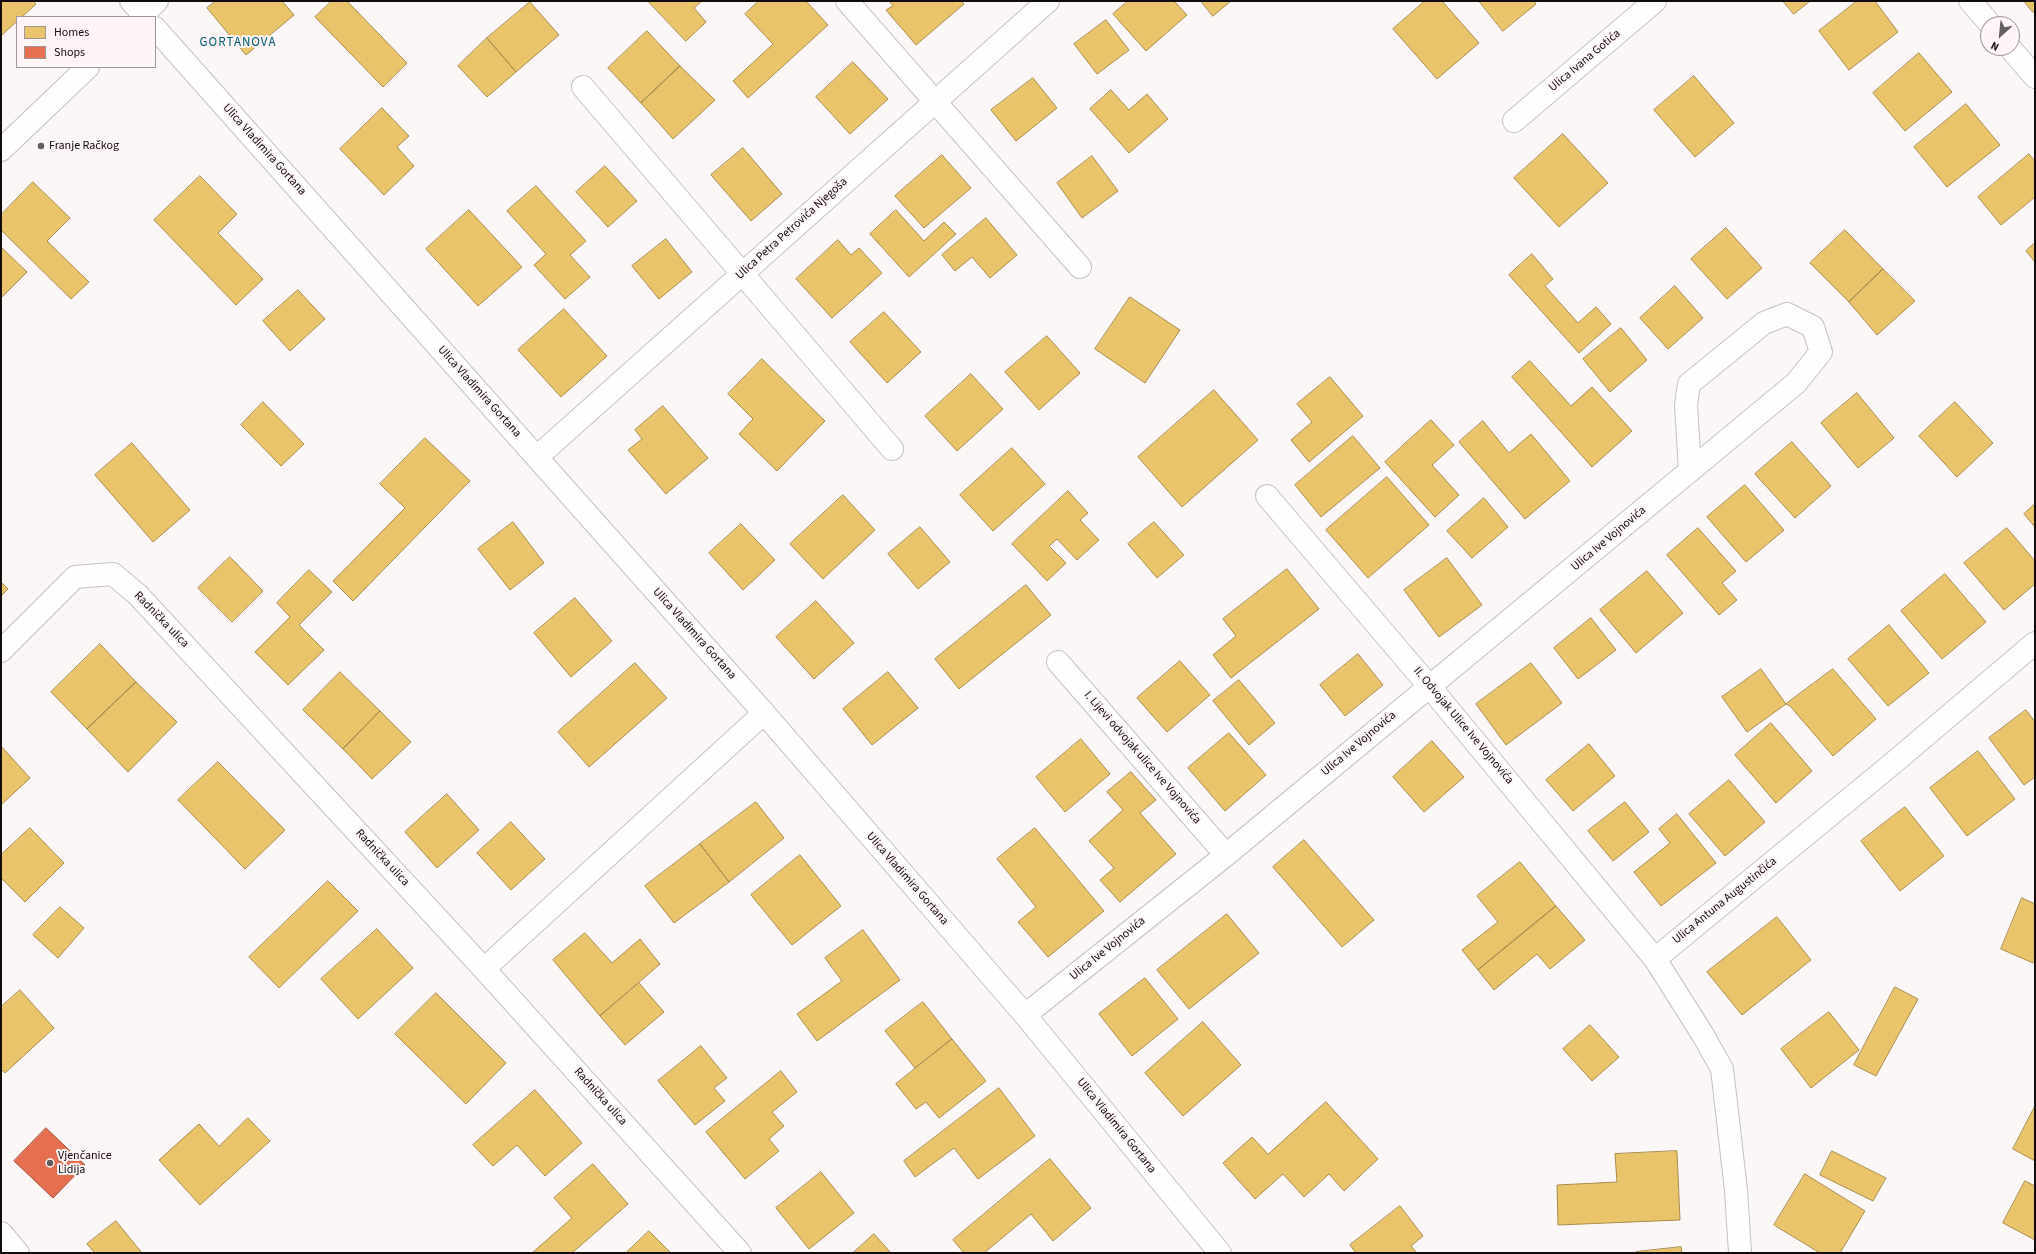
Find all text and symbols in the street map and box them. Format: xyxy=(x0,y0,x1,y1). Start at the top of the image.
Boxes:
legend xyxy=(16,16,156,68)
north arrow xyxy=(1980,16,2020,56)
text: Homes xyxy=(54,24,89,41)
street label: Ulica Ivana Gotića xyxy=(1546,27,1624,95)
district label: GORTANOVA xyxy=(200,35,276,51)
text: N xyxy=(1988,38,2001,55)
text: Shops xyxy=(54,44,85,61)
street label: Ulica Vladimira Gortana xyxy=(219,101,309,199)
place label: Franje Račkog xyxy=(49,139,119,153)
marker: Franje Račkog xyxy=(36,141,46,151)
street label: Ulica Petra Petrovića Njegoša xyxy=(733,175,851,283)
street label: Ulica Vladimira Gortana xyxy=(434,343,524,441)
street label: Ulica Ive Vojnovića xyxy=(1569,504,1649,574)
street label: Ulica Vladimira Gortana xyxy=(649,585,739,683)
street label: Radnička ulica xyxy=(131,589,191,651)
street label: II. Odvojak Ulice Ive Vojnovića xyxy=(1410,664,1516,788)
street label: I. Lijevi odvojak ulice Ive Vojnovića xyxy=(1080,689,1204,827)
street label: Ulica Ive Vojnovića xyxy=(1319,709,1399,779)
street label: Radnička ulica xyxy=(352,827,412,889)
street label: Ulica Vladimira Gortana xyxy=(863,830,951,928)
street label: Ulica Antuna Augustinčića xyxy=(1670,855,1780,947)
street label: Ulica Ive Vojnovića xyxy=(1067,914,1149,984)
street label: Radnička ulica xyxy=(570,1065,630,1129)
street label: Ulica Vladimira Gortana xyxy=(1073,1076,1159,1176)
place label: Vjenčanice Lidija xyxy=(58,1149,112,1177)
marker: Vjenčanice Lidija xyxy=(45,1158,55,1168)

